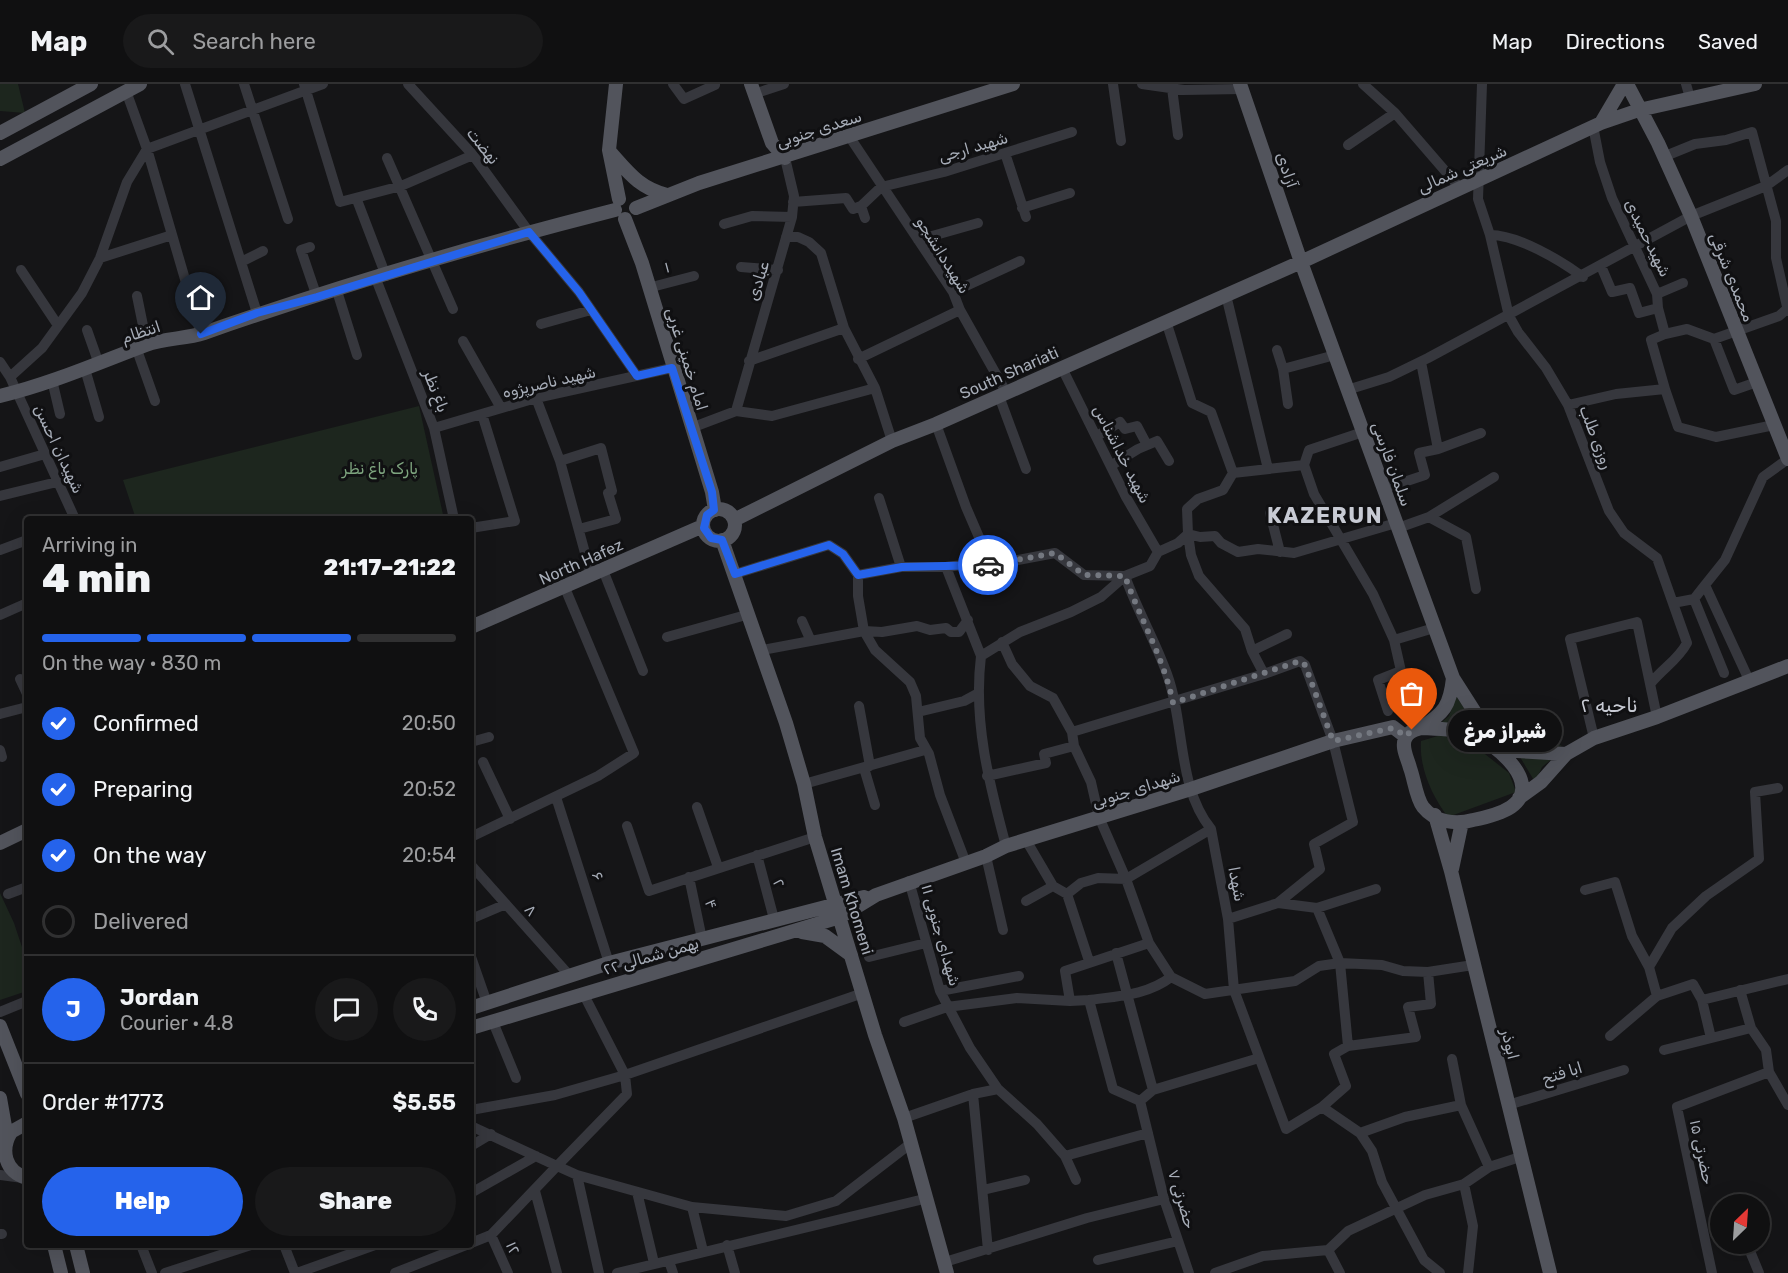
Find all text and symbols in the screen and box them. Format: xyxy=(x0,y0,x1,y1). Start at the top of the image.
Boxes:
search box xyxy=(123,14,543,68)
text: Map xyxy=(30,25,87,58)
icon: search xyxy=(144,25,177,58)
text: Search here xyxy=(192,28,316,55)
text: Map xyxy=(1492,29,1533,54)
text: Directions xyxy=(1566,29,1665,54)
text: Saved xyxy=(1698,29,1758,54)
street label: سعدی جنوبی xyxy=(774,106,864,153)
street label: نهضت xyxy=(462,124,503,169)
street label: شهید ارجی xyxy=(936,128,1010,167)
street label: شریعتی شمالی xyxy=(1414,141,1510,198)
street label: آزادی xyxy=(1271,150,1302,191)
street label: شهیدحمیدی xyxy=(1620,196,1675,280)
street label: شهیددانشجو xyxy=(911,213,974,298)
street label: محمدی شرقی xyxy=(1705,230,1759,325)
street label: ۱ xyxy=(662,257,672,277)
street label: عبادی xyxy=(743,259,773,303)
pin xyxy=(175,272,226,334)
icon: home xyxy=(184,281,217,314)
street label: امام خمینی غربی xyxy=(661,305,712,413)
street label: انتظام xyxy=(119,317,163,348)
street label: South Shariati xyxy=(957,343,1061,403)
street label: شهید ناصرپژوه xyxy=(500,362,598,403)
street label: باغ نظر xyxy=(417,366,453,416)
street label: شهیدان احسن xyxy=(29,401,88,497)
street label: شهید خداشناس xyxy=(1088,402,1155,507)
street label: روزی طلب xyxy=(1574,403,1617,472)
street label: سلمان فارسی xyxy=(1367,419,1416,509)
park label: پارک باغ نظر xyxy=(341,459,418,480)
district label: KAZERUN xyxy=(1267,502,1383,529)
text: Arriving in xyxy=(42,533,137,557)
street label: North Hafez xyxy=(536,535,626,589)
courier xyxy=(958,535,1018,595)
icon: car xyxy=(972,549,1005,582)
text: 21:17–21:22 xyxy=(324,554,456,581)
text: 4 min xyxy=(42,556,151,602)
text: On the way · 830 m xyxy=(42,651,221,675)
pin xyxy=(1386,668,1437,730)
icon: bag xyxy=(1395,677,1428,710)
district label: ناحیه ۲ xyxy=(1580,693,1638,717)
icon: check xyxy=(42,707,75,740)
callout: شیراز مرغ xyxy=(1448,709,1562,751)
text: Confirmed xyxy=(93,710,199,737)
text: 20:50 xyxy=(402,711,456,735)
text: شیراز مرغ xyxy=(1464,719,1546,743)
street label: شهدای جنوبی xyxy=(1089,767,1183,812)
icon: check xyxy=(42,773,75,806)
text: Preparing xyxy=(93,776,193,803)
text: 20:52 xyxy=(403,777,456,801)
icon: check xyxy=(42,839,75,872)
text: On the way xyxy=(93,842,207,869)
text: 20:54 xyxy=(402,843,456,867)
street label: Imam Khomeni xyxy=(827,845,877,957)
street label: شهدا xyxy=(1223,865,1250,903)
street label: ۶ xyxy=(588,869,608,883)
street label: ۲ xyxy=(769,877,789,889)
street label: ۱۱ شهدای جنوبی xyxy=(916,882,965,988)
street label: ۴ xyxy=(701,897,721,911)
street label: ۸ xyxy=(520,900,542,920)
text: Delivered xyxy=(93,908,189,935)
street label: ۲۲ بهمن شمالی xyxy=(601,933,701,980)
button: chat xyxy=(315,978,378,1041)
button: phone xyxy=(393,978,456,1041)
text: Jordan xyxy=(120,984,199,1011)
text: J xyxy=(66,996,81,1023)
text: Courier · 4.8 xyxy=(120,1011,234,1035)
street label: ابوذر xyxy=(1496,1026,1523,1062)
street label: ابا فتح xyxy=(1539,1058,1585,1090)
text: Order #1773 xyxy=(42,1089,164,1116)
text: $5.55 xyxy=(393,1089,456,1116)
street label: حضرتی ۱۵ xyxy=(1685,1118,1718,1186)
button: Help xyxy=(42,1167,243,1236)
button: Share xyxy=(255,1167,456,1236)
street label: حضرتی ۷ xyxy=(1163,1167,1200,1231)
north arrow xyxy=(1710,1194,1770,1254)
map controls xyxy=(1710,1194,1770,1254)
street label: ۱۲ xyxy=(502,1238,524,1258)

